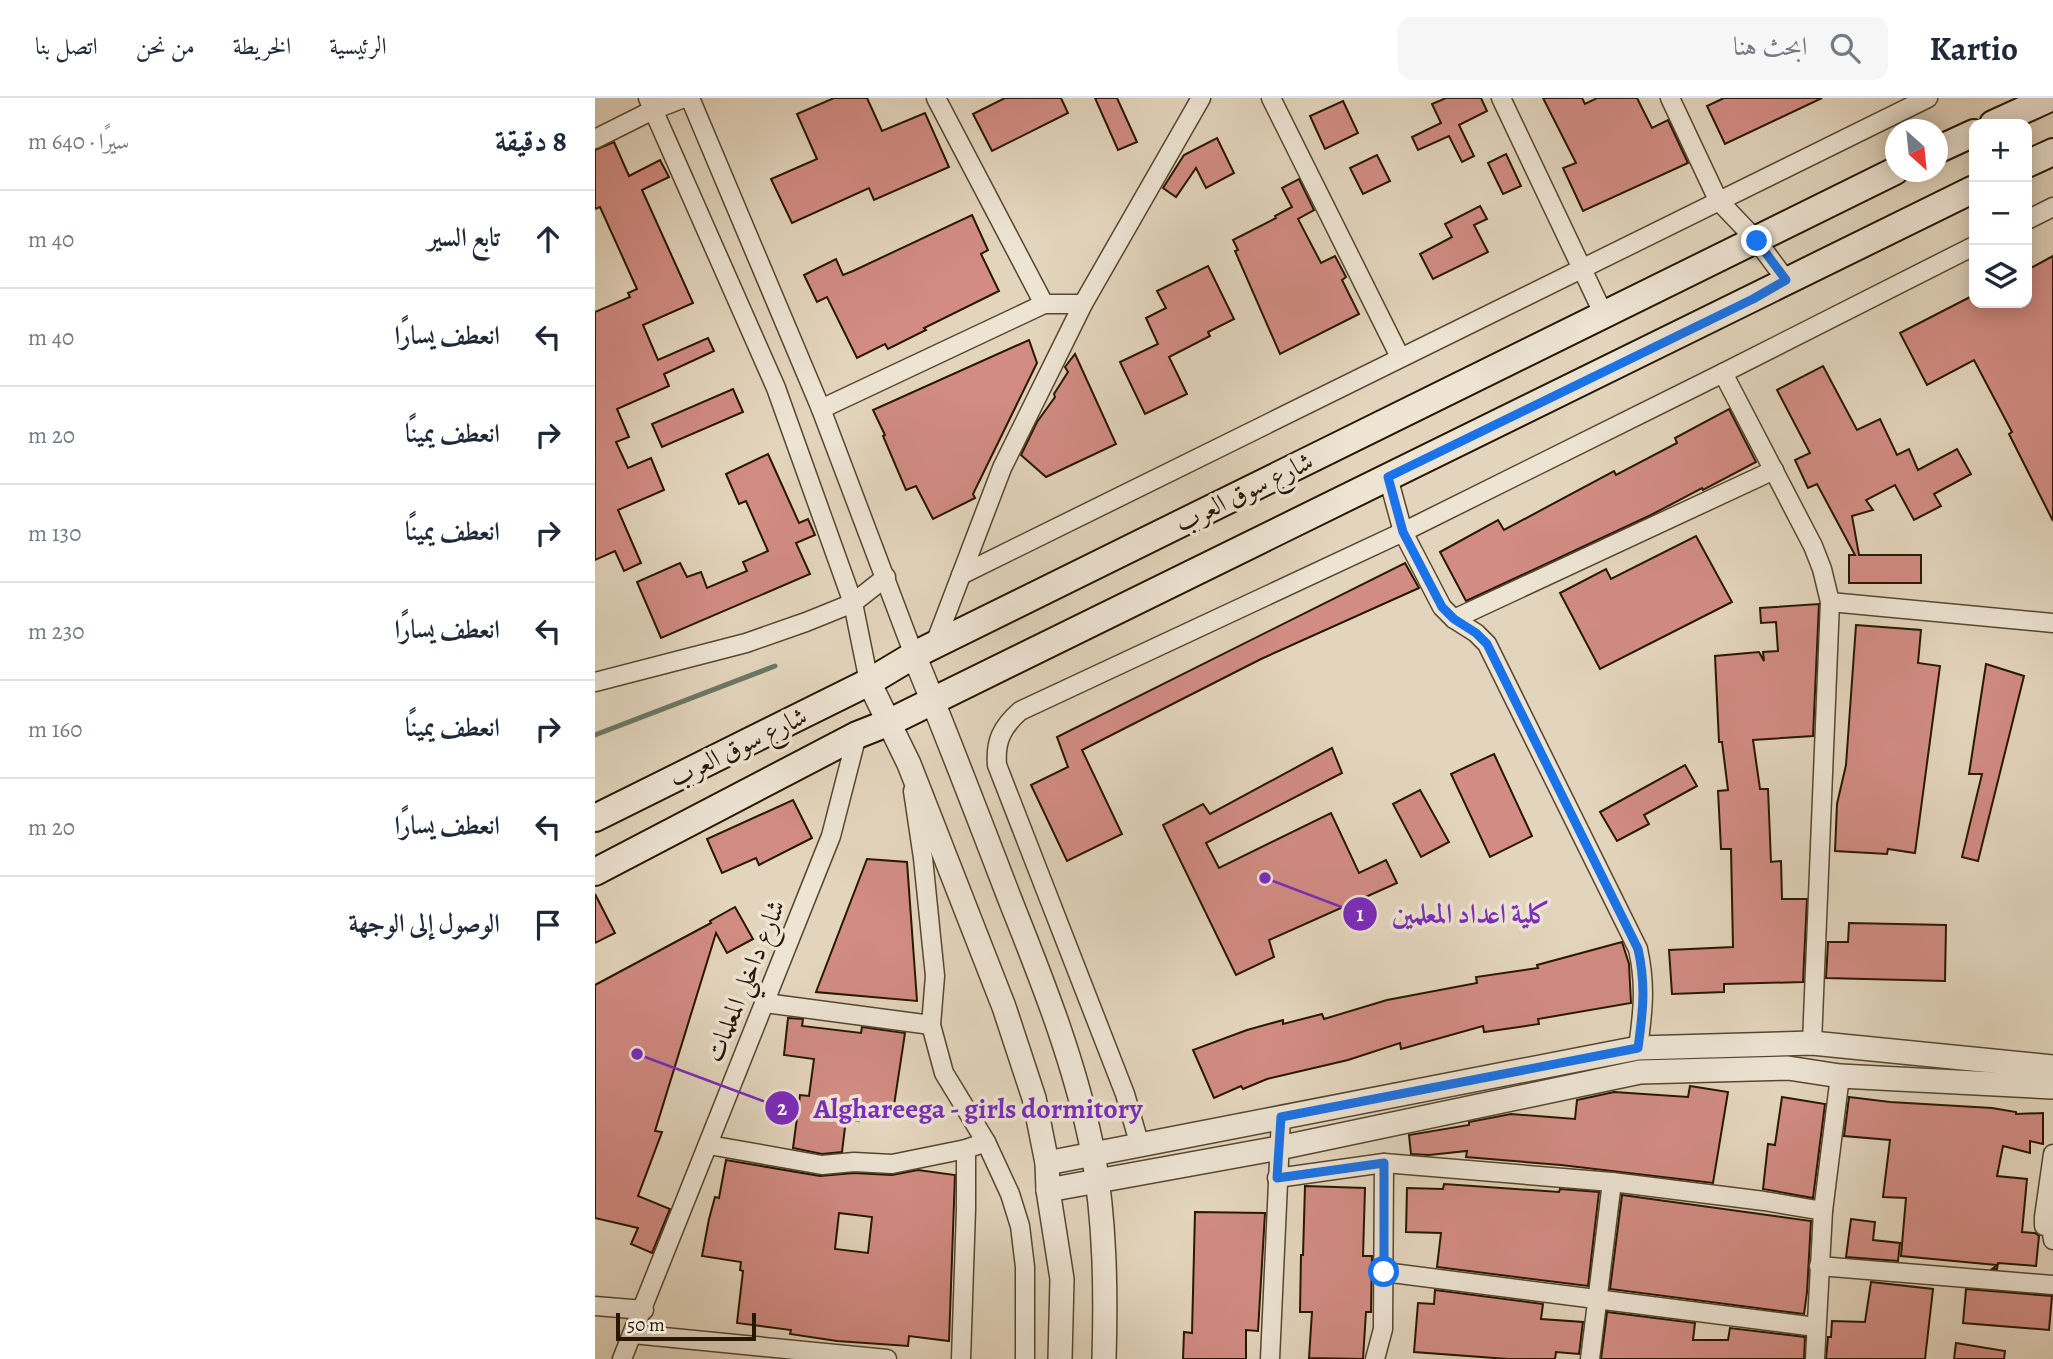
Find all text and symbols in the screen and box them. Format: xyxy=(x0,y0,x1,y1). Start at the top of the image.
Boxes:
search box xyxy=(1398,17,1888,80)
text: Kartio xyxy=(1930,26,2018,71)
text: ابحث هنا xyxy=(1733,29,1808,64)
icon: search xyxy=(1826,29,1864,67)
text: اتصل بنا xyxy=(35,30,98,62)
text: من نحن xyxy=(136,30,195,62)
text: الخريطة xyxy=(233,30,291,62)
text: الرئيسية xyxy=(329,30,387,62)
north arrow xyxy=(1885,119,1948,182)
map controls xyxy=(1969,119,2032,308)
button: + xyxy=(1969,119,2032,182)
text: 8 دقيقة xyxy=(495,121,567,161)
text: سيرًا · 640 m xyxy=(28,126,129,157)
button: − xyxy=(1969,182,2032,245)
text: تابع السير xyxy=(428,220,500,255)
icon: ahead xyxy=(529,220,567,258)
text: 40 m xyxy=(28,224,74,255)
route end xyxy=(1741,225,1772,256)
button: layers xyxy=(1969,245,2032,308)
text: انعطف يسارًا xyxy=(394,318,500,353)
icon: left xyxy=(529,318,567,356)
text: 40 m xyxy=(28,322,74,353)
text: انعطف يمينًا xyxy=(405,416,500,451)
icon: right xyxy=(529,416,567,454)
text: 20 m xyxy=(28,420,75,451)
street label: شارع سوق العرب xyxy=(1169,443,1321,544)
text: انعطف يمينًا xyxy=(405,514,500,549)
icon: right xyxy=(529,514,567,552)
text: 130 m xyxy=(28,518,81,549)
text: انعطف يسارًا xyxy=(394,612,500,647)
icon: left xyxy=(529,612,567,650)
text: 230 m xyxy=(28,616,84,647)
street label: شارع سوق العرب xyxy=(663,698,815,799)
text: انعطف يمينًا xyxy=(405,710,500,745)
icon: right xyxy=(529,710,567,748)
text: 160 m xyxy=(28,714,82,745)
text: انعطف يسارًا xyxy=(394,808,500,843)
icon: left xyxy=(529,808,567,846)
text: 20 m xyxy=(28,812,75,843)
callout: كلية اعداد المعلمين xyxy=(1343,889,1564,938)
street label: شارع داخلي المعلمات xyxy=(696,895,800,1070)
text: كلية اعداد المعلمين xyxy=(1392,895,1550,933)
text: 1 xyxy=(1356,900,1364,928)
text: الوصول إلى الوجهة xyxy=(348,906,500,941)
icon: arrive xyxy=(529,906,567,944)
callout: Alghareega - girls dormitory xyxy=(764,1083,1157,1132)
text: Alghareega - girls dormitory xyxy=(812,1090,1144,1128)
text: 2 xyxy=(777,1094,787,1122)
route start xyxy=(1368,1256,1399,1287)
scale bar xyxy=(616,1310,756,1342)
text: 50 m xyxy=(627,1312,665,1338)

